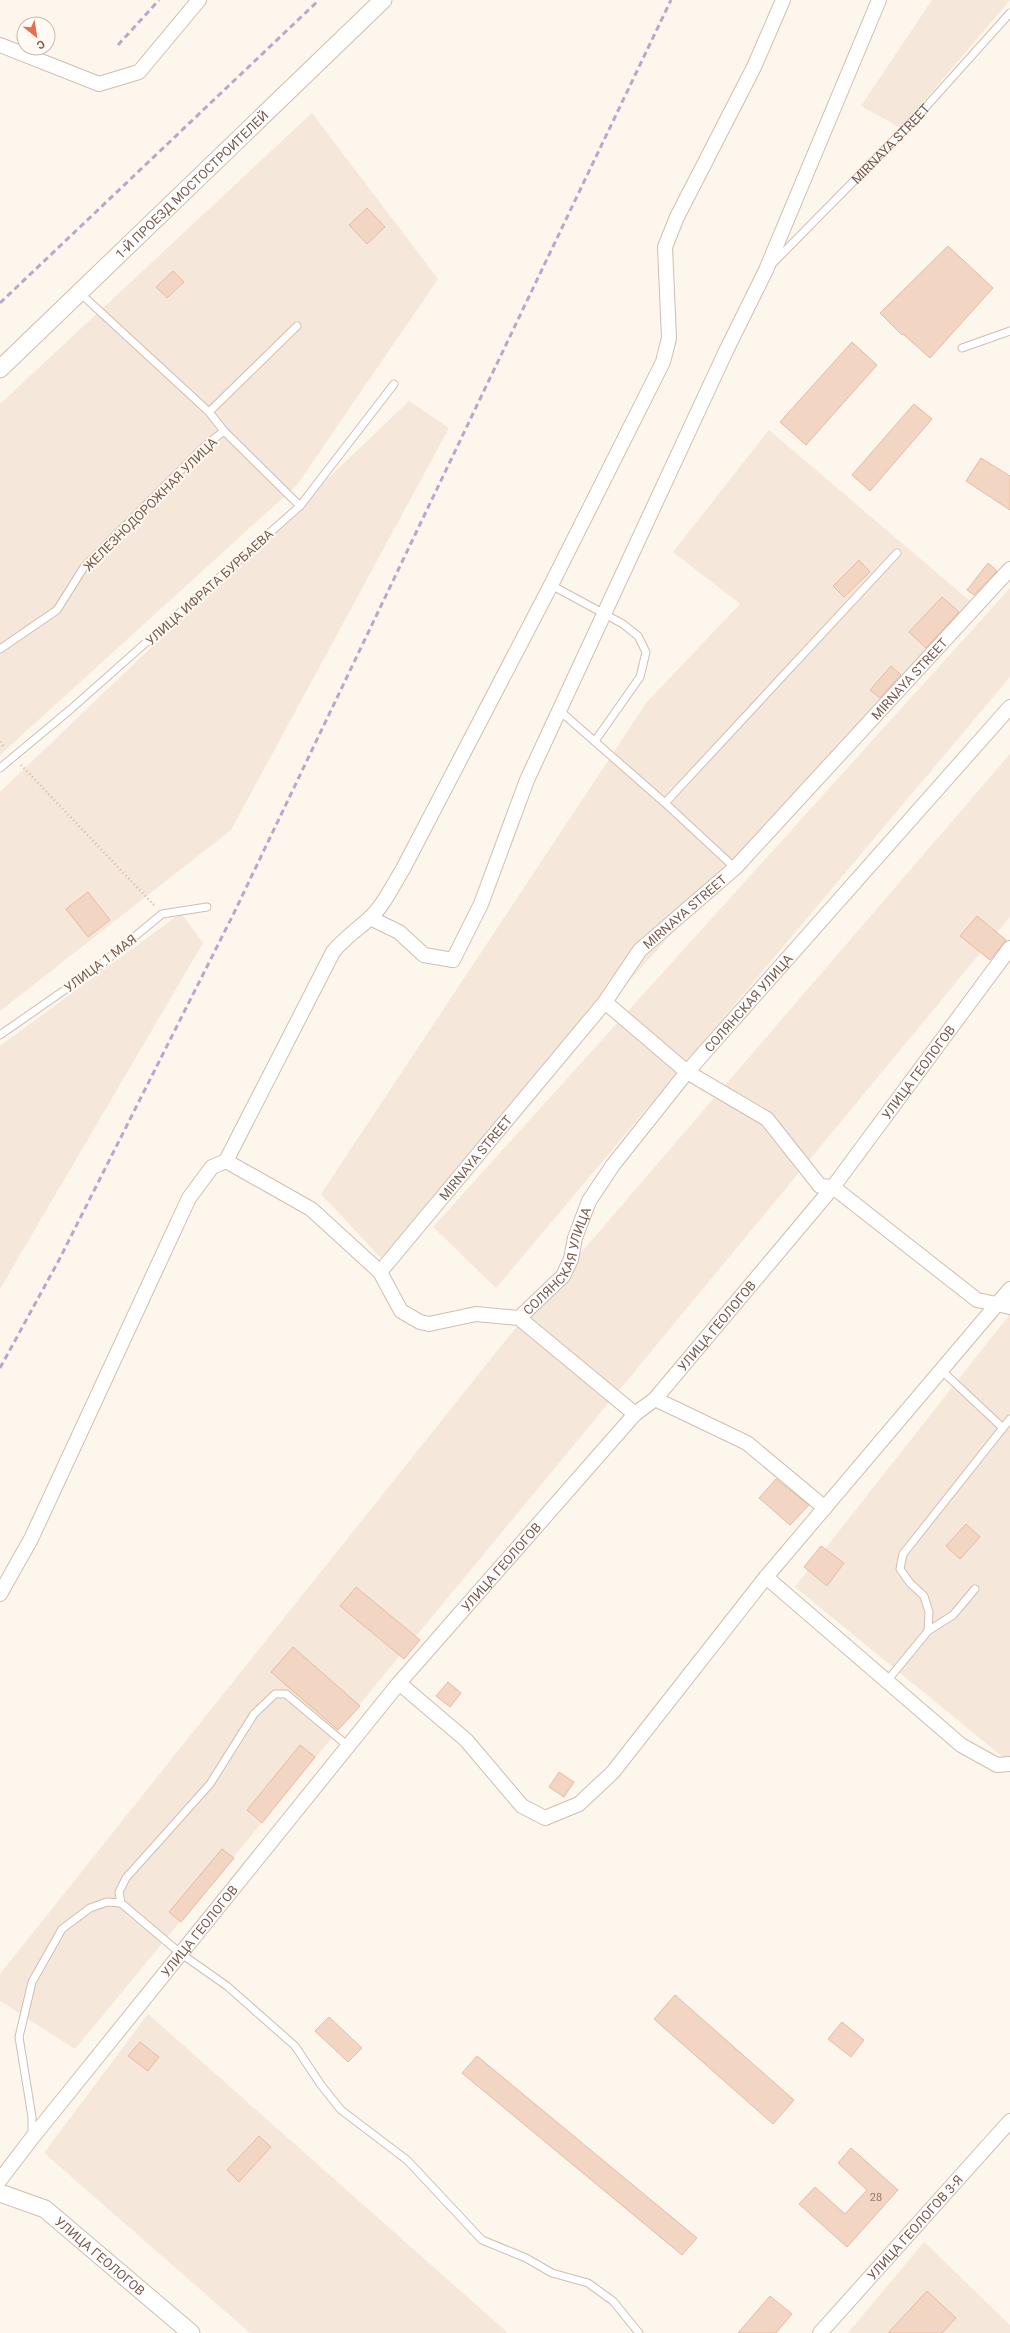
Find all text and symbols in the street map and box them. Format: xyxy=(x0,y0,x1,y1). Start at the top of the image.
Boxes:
north arrow xyxy=(16,16,56,56)
text: С xyxy=(34,37,47,52)
street label: MIRNAYA STREET xyxy=(849,101,933,187)
street label: 1-Й ПРОЕЗД МОСТОСТРОИТЕЛЕЙ xyxy=(112,108,271,262)
street label: ЖЕЛЕЗНОДОРОЖНАЯ УЛИЦА xyxy=(80,434,221,574)
street label: УЛИЦА ИФРАТА БУРБАЕВА xyxy=(143,526,276,648)
street label: MIRNAYA STREET xyxy=(868,635,951,723)
street label: MIRNAYA STREET xyxy=(640,872,730,952)
street label: УЛИЦА 1 МАЯ xyxy=(61,931,139,995)
street label: СОЛЯНСКАЯ УЛИЦА xyxy=(701,951,796,1055)
street label: УЛИЦА ГЕОЛОГОВ xyxy=(879,1022,958,1122)
street label: MIRNAYA STREET xyxy=(436,1112,515,1203)
street label: СОЛЯНСКАЯ УЛИЦА xyxy=(520,1205,594,1318)
street label: УЛИЦА ГЕОЛОГОВ xyxy=(675,1278,759,1374)
street label: УЛИЦА ГЕОЛОГОВ xyxy=(458,1520,544,1615)
street label: УЛИЦА ГЕОЛОГОВ xyxy=(158,1882,241,1980)
street label: УЛИЦА ГЕОЛОГОВ 3-Я xyxy=(864,2172,966,2283)
house number: 28 xyxy=(870,2191,882,2204)
street label: УЛИЦА ГЕОЛОГОВ xyxy=(52,2214,148,2298)

